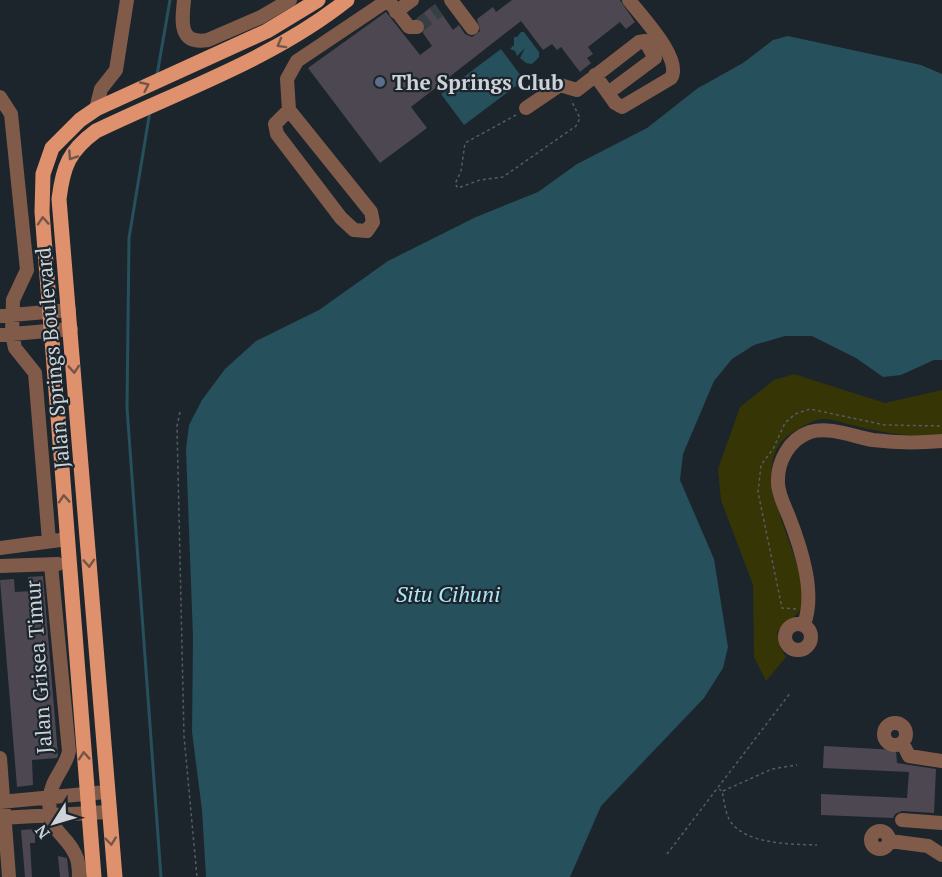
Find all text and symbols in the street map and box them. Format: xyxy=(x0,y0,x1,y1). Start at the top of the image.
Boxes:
one-way arrow xyxy=(277,37,287,48)
place label: The Springs Club xyxy=(392,68,564,96)
marker: The Springs Club xyxy=(373,75,387,89)
one-way arrow xyxy=(138,81,149,93)
one-way arrow xyxy=(68,149,79,160)
one-way arrow xyxy=(37,216,50,225)
street label: Jalan Springs Boulevard xyxy=(28,246,76,470)
one-way arrow xyxy=(68,364,81,373)
one-way arrow xyxy=(58,494,71,503)
one-way arrow xyxy=(82,558,95,568)
street label: Jalan Grisea Timur xyxy=(18,579,58,755)
water label: Situ Cihuni xyxy=(396,579,500,608)
one-way arrow xyxy=(78,751,91,760)
north arrow xyxy=(24,793,84,853)
text: N xyxy=(30,821,54,843)
one-way arrow xyxy=(104,837,117,846)

